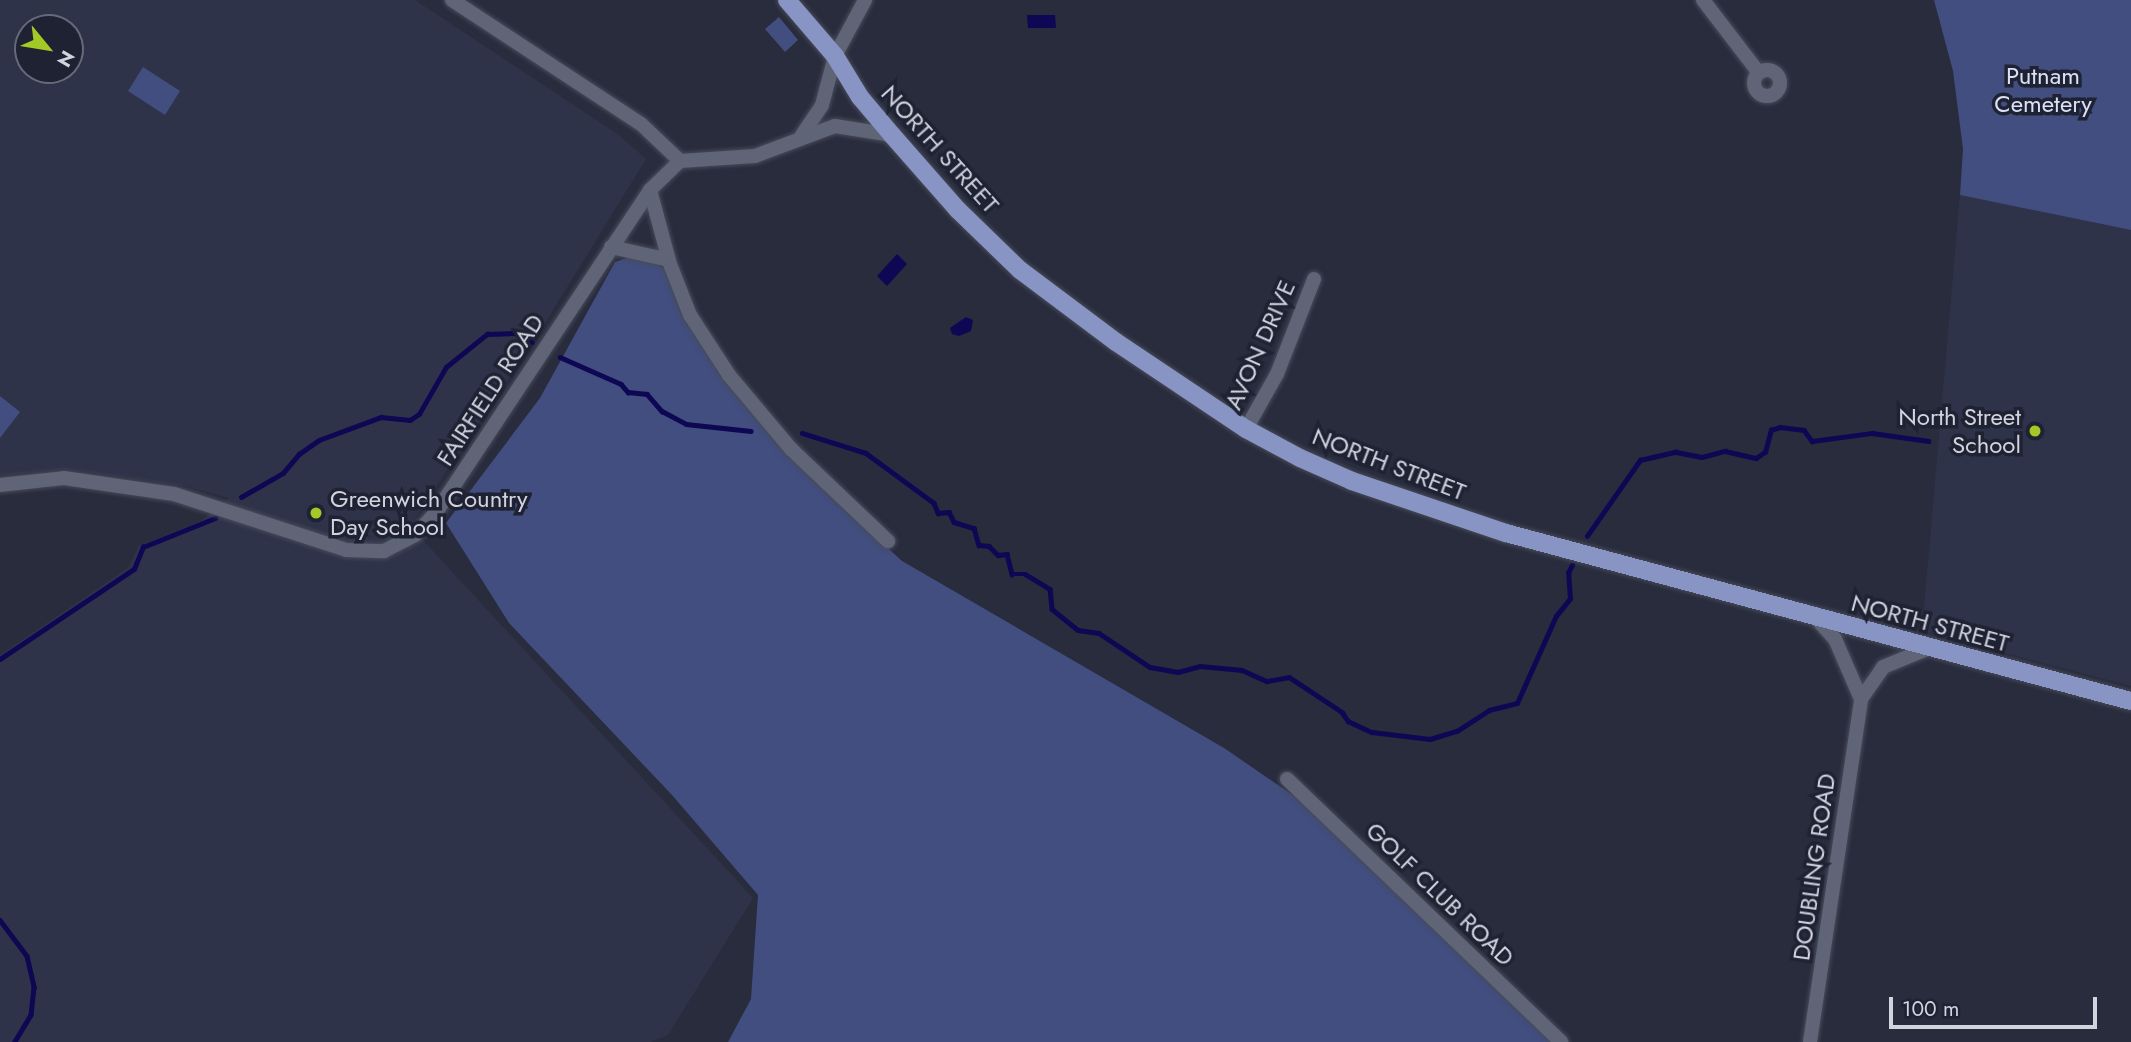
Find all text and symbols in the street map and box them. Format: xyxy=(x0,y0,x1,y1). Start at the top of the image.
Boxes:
north arrow xyxy=(14,14,84,84)
text: N xyxy=(50,45,81,72)
park label: Putnam Cemetery xyxy=(1994,62,2092,118)
street label: NORTH STREET xyxy=(875,79,1005,219)
street label: AVON DRIVE xyxy=(1219,276,1301,414)
street label: FAIRFIELD ROAD xyxy=(430,309,550,471)
place label: North Street School xyxy=(1898,403,2021,459)
street label: NORTH STREET xyxy=(1308,422,1470,506)
marker: North Street School xyxy=(2027,423,2043,439)
place label: Greenwich Country Day School xyxy=(330,485,528,541)
marker: Greenwich Country Day School xyxy=(308,505,324,521)
street label: NORTH STREET xyxy=(1848,588,2012,658)
street label: DOUBLING ROAD xyxy=(1787,772,1841,962)
street label: GOLF CLUB ROAD xyxy=(1360,816,1520,972)
scale bar xyxy=(1893,982,2101,1026)
text: 100 m xyxy=(1902,994,1959,1024)

